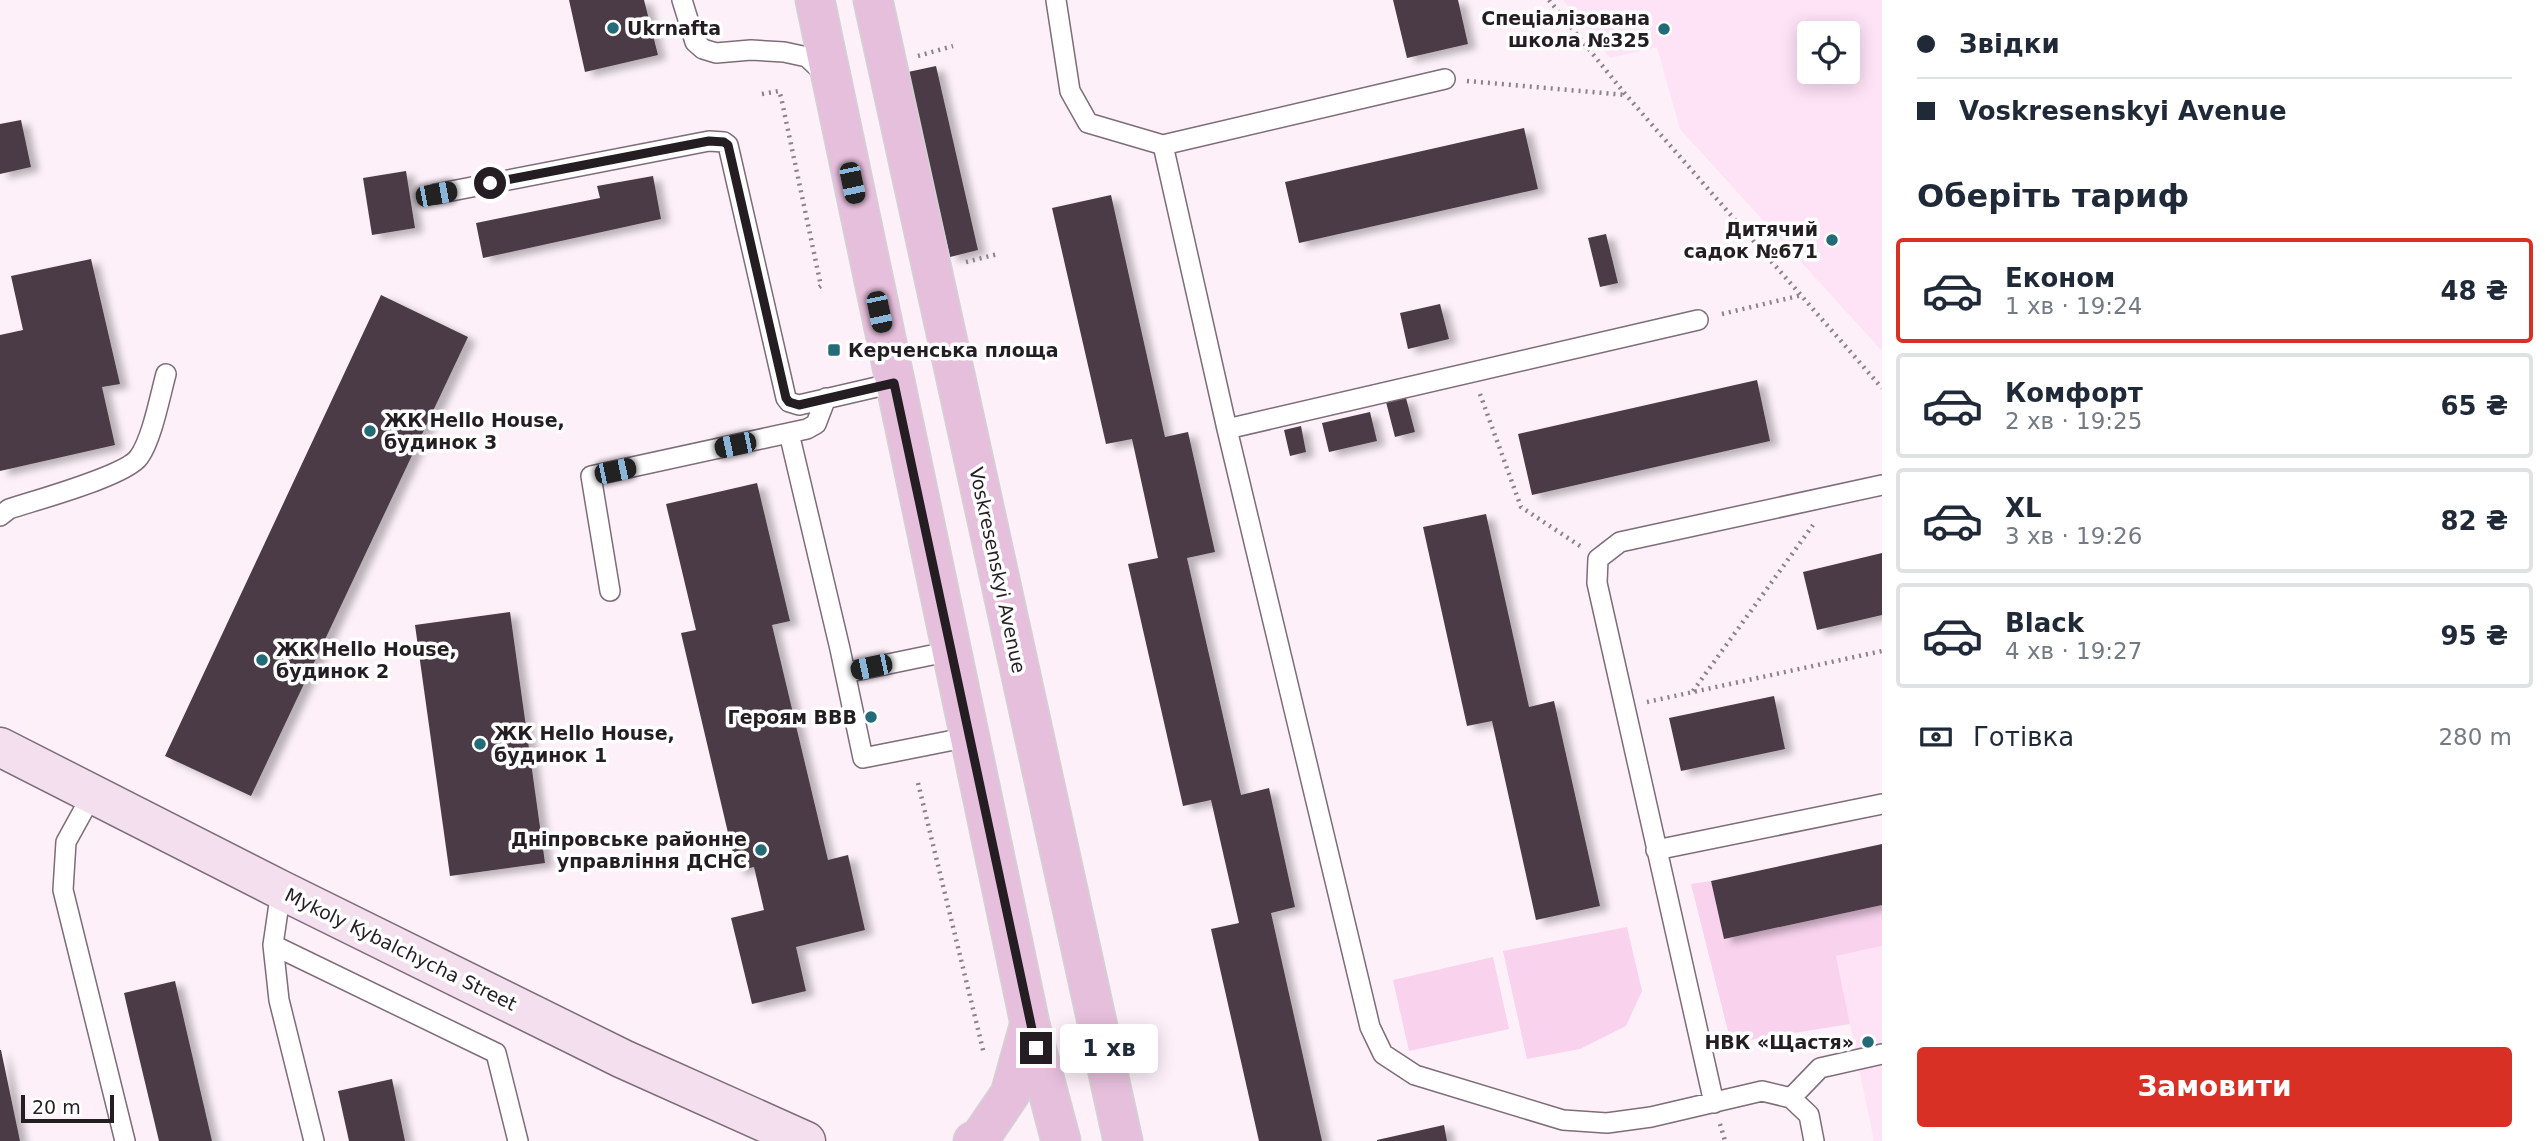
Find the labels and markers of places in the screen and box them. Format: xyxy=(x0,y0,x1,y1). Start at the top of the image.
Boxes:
place label: Спеціалізована школа №325 xyxy=(1481,7,1650,51)
place label: Ukrnafta xyxy=(627,17,721,39)
marker: Ukrnafta xyxy=(605,20,621,36)
marker: Спеціалізована школа №325 xyxy=(1656,21,1672,37)
place label: Дитячий садок №671 xyxy=(1683,218,1818,262)
marker: Дитячий садок №671 xyxy=(1824,232,1840,248)
place label: Керченська площа xyxy=(848,339,1059,361)
marker: Керченська площа xyxy=(826,342,842,358)
place label: ЖК Hello House, будинок 3 xyxy=(384,409,565,453)
marker: ЖК Hello House, будинок 3 xyxy=(362,423,378,439)
place label: ЖК Hello House, будинок 2 xyxy=(276,638,457,682)
marker: ЖК Hello House, будинок 2 xyxy=(254,652,270,668)
place label: Героям ВВВ xyxy=(728,706,857,728)
marker: Героям ВВВ xyxy=(863,709,879,725)
place label: ЖК Hello House, будинок 1 xyxy=(494,722,675,766)
marker: ЖК Hello House, будинок 1 xyxy=(472,736,488,752)
place label: Дніпровське районне управління ДСНС xyxy=(511,828,747,872)
marker: Дніпровське районне управління ДСНС xyxy=(753,842,769,858)
place label: НВК «Щастя» xyxy=(1704,1031,1854,1053)
marker: НВК «Щастя» xyxy=(1860,1034,1876,1050)

